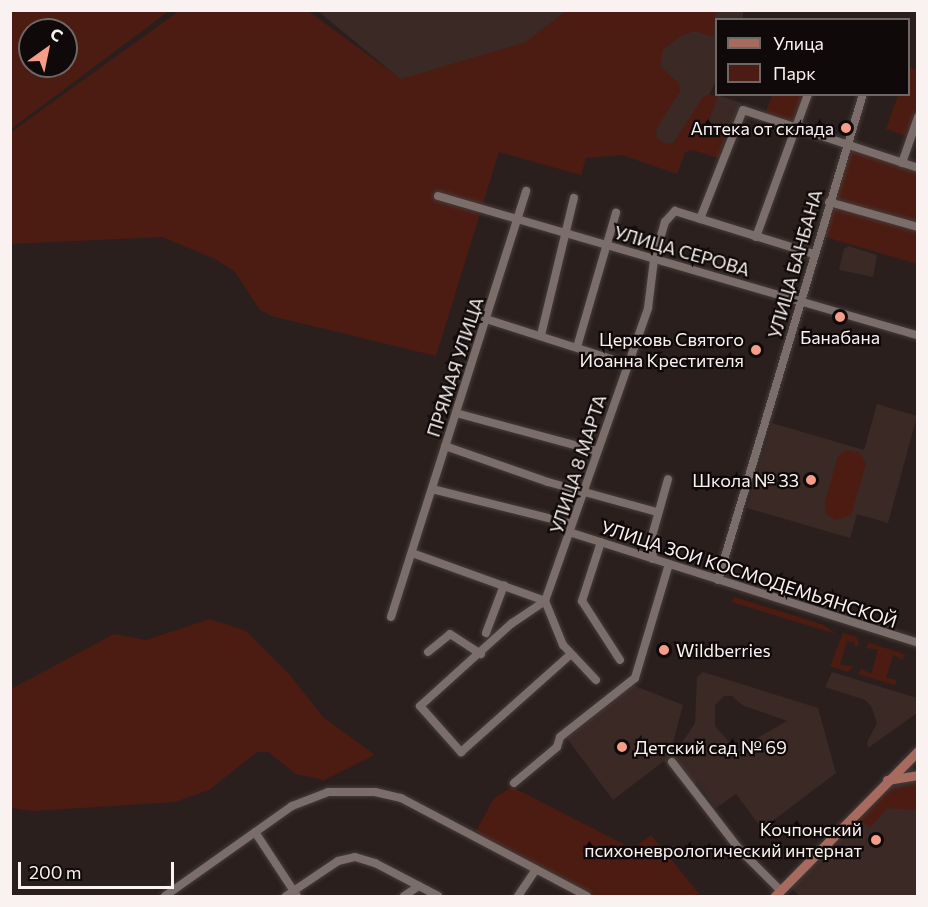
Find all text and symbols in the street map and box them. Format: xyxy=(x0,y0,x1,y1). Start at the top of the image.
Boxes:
north arrow xyxy=(18,18,78,78)
legend xyxy=(715,18,910,96)
text: С xyxy=(47,23,67,45)
text: Улица xyxy=(773,32,824,54)
text: Парк xyxy=(773,62,816,84)
place label: Аптека от склада xyxy=(690,117,834,139)
marker: Аптека от склада xyxy=(839,121,853,135)
street label: УЛИЦА БАНБАНА xyxy=(763,187,827,341)
street label: УЛИЦА СЕРОВА xyxy=(612,221,752,281)
street label: ПРЯМАЯ УЛИЦА xyxy=(422,294,488,440)
marker: Банабана xyxy=(833,310,847,324)
place label: Банабана xyxy=(800,326,880,348)
place label: Церковь Святого Иоанна Крестителя xyxy=(580,329,744,372)
marker: Церковь Святого Иоанна Крестителя xyxy=(749,343,763,357)
street label: УЛИЦА 8 МАРТА xyxy=(545,392,611,536)
place label: Школа № 33 xyxy=(692,469,799,491)
marker: Школа № 33 xyxy=(804,473,818,487)
street label: УЛИЦА ЗОИ КОСМОДЕМЬЯНСКОЙ xyxy=(598,516,900,632)
place label: Wildberries xyxy=(676,639,771,661)
marker: Wildberries xyxy=(657,643,671,657)
place label: Детский сад № 69 xyxy=(634,736,787,758)
marker: Детский сад № 69 xyxy=(615,740,629,754)
place label: Кочпонский психоневрологический интернат xyxy=(584,819,862,862)
marker: Кочпонский психоневрологический интернат xyxy=(867,831,885,849)
scale bar xyxy=(21,850,177,888)
text: 200 m xyxy=(29,861,82,883)

